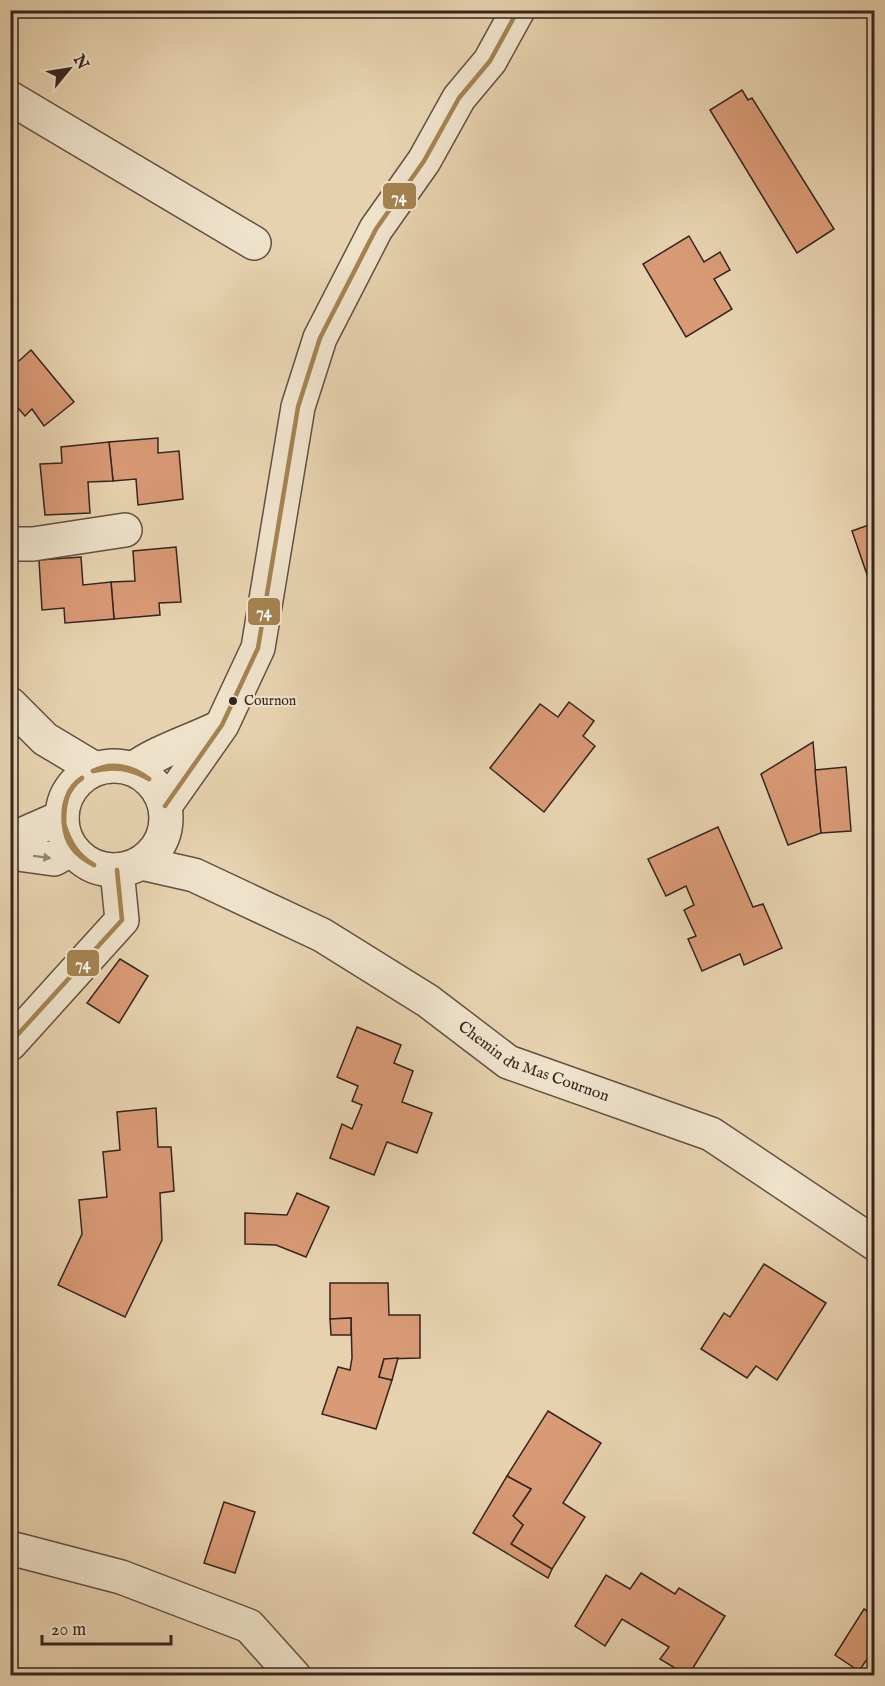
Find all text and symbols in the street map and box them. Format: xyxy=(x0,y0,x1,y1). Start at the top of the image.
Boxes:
north arrow xyxy=(39,39,99,99)
text: N xyxy=(68,51,92,74)
line badge: 74 xyxy=(382,182,417,210)
text: 74 xyxy=(391,188,408,208)
line badge: 74 xyxy=(247,597,281,626)
text: 74 xyxy=(256,603,273,623)
place label: Cournon xyxy=(244,692,297,710)
marker: Cournon xyxy=(227,695,239,707)
one-way arrow xyxy=(33,852,52,862)
line badge: 74 xyxy=(66,949,100,977)
text: 74 xyxy=(75,955,92,975)
street label: Chemin du Mas Cournon xyxy=(454,1017,612,1107)
scale bar xyxy=(42,1608,171,1646)
text: 20 m xyxy=(51,1619,86,1642)

